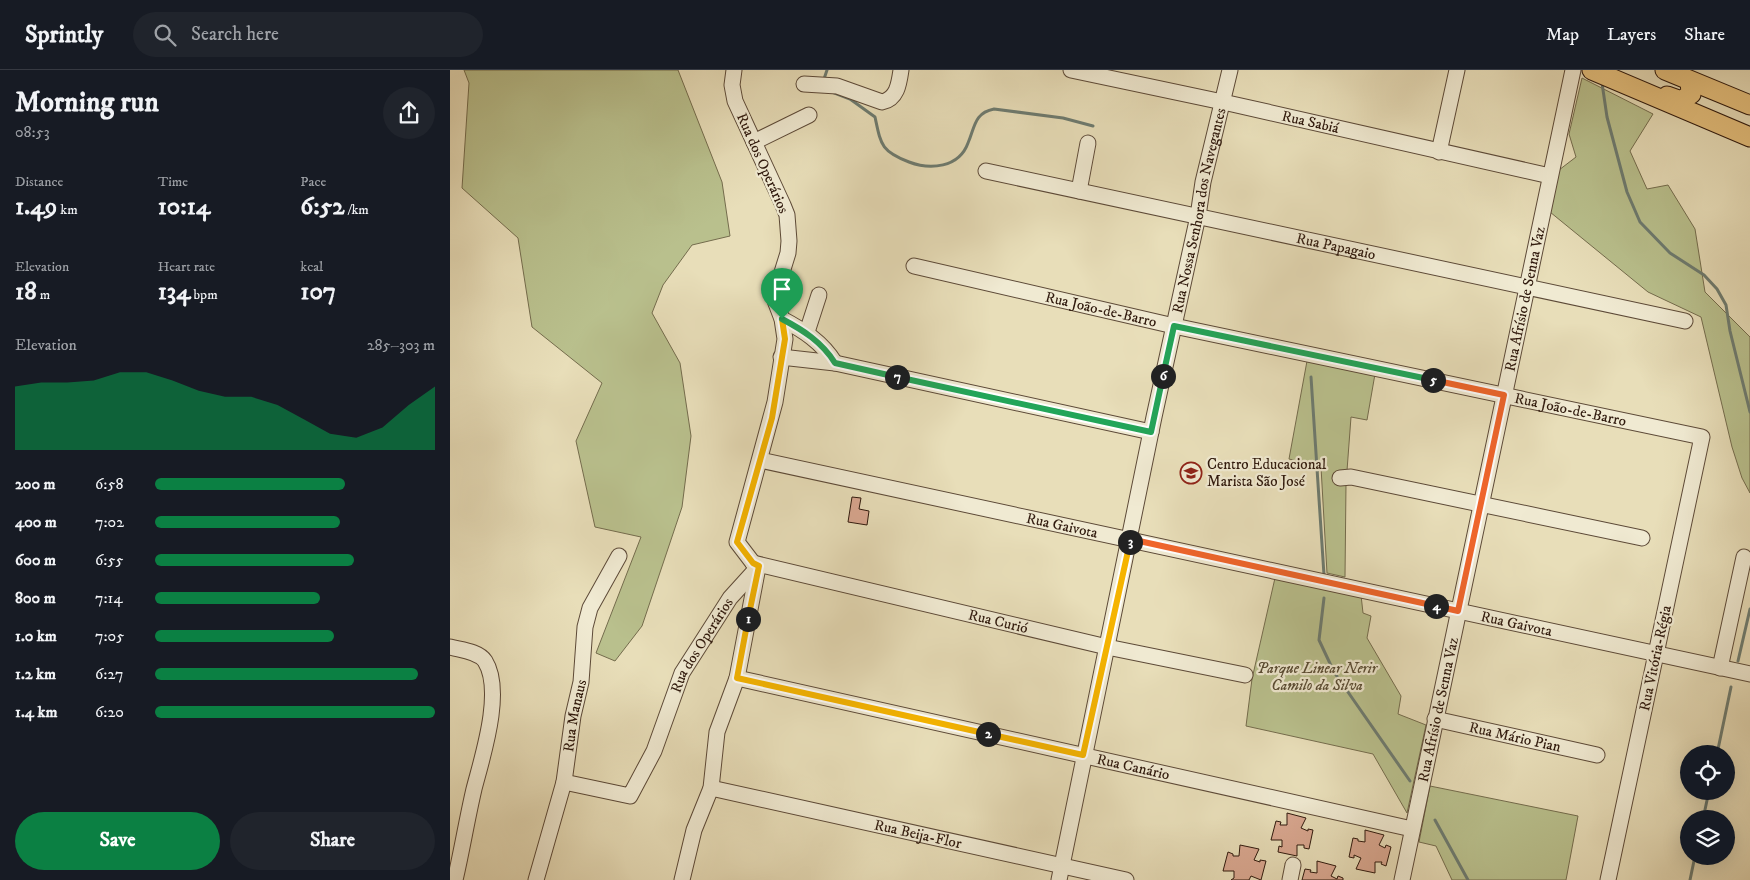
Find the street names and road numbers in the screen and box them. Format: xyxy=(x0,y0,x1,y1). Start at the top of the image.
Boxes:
street label: Rua Nossa Senhora dos Navegantes xyxy=(1168,106,1231,315)
street label: Rua Sabiá xyxy=(1280,107,1342,138)
street label: Rua dos Operários xyxy=(732,110,793,216)
street label: Rua Afrísio de Senna Vaz xyxy=(1501,224,1550,373)
street label: Rua Papagaio xyxy=(1294,229,1377,264)
street label: Rua João-de-Barro xyxy=(1043,288,1159,332)
street label: Rua João-de-Barro xyxy=(1513,389,1628,431)
street label: Rua Gaivota xyxy=(1024,509,1100,543)
street label: Rua dos Operários xyxy=(667,594,738,696)
street label: Rua Vitória-Régia xyxy=(1635,603,1676,713)
street label: Rua Curió xyxy=(966,605,1030,638)
street label: Rua Gaivota xyxy=(1479,607,1555,641)
street label: Rua Afrísio de Senna Vaz xyxy=(1414,635,1463,784)
street label: Rua Manaus xyxy=(559,678,591,753)
street label: Rua Mário Pian xyxy=(1467,718,1563,757)
street label: Rua Canário xyxy=(1095,750,1171,784)
street label: Rua Beija-Flor xyxy=(872,815,964,853)

